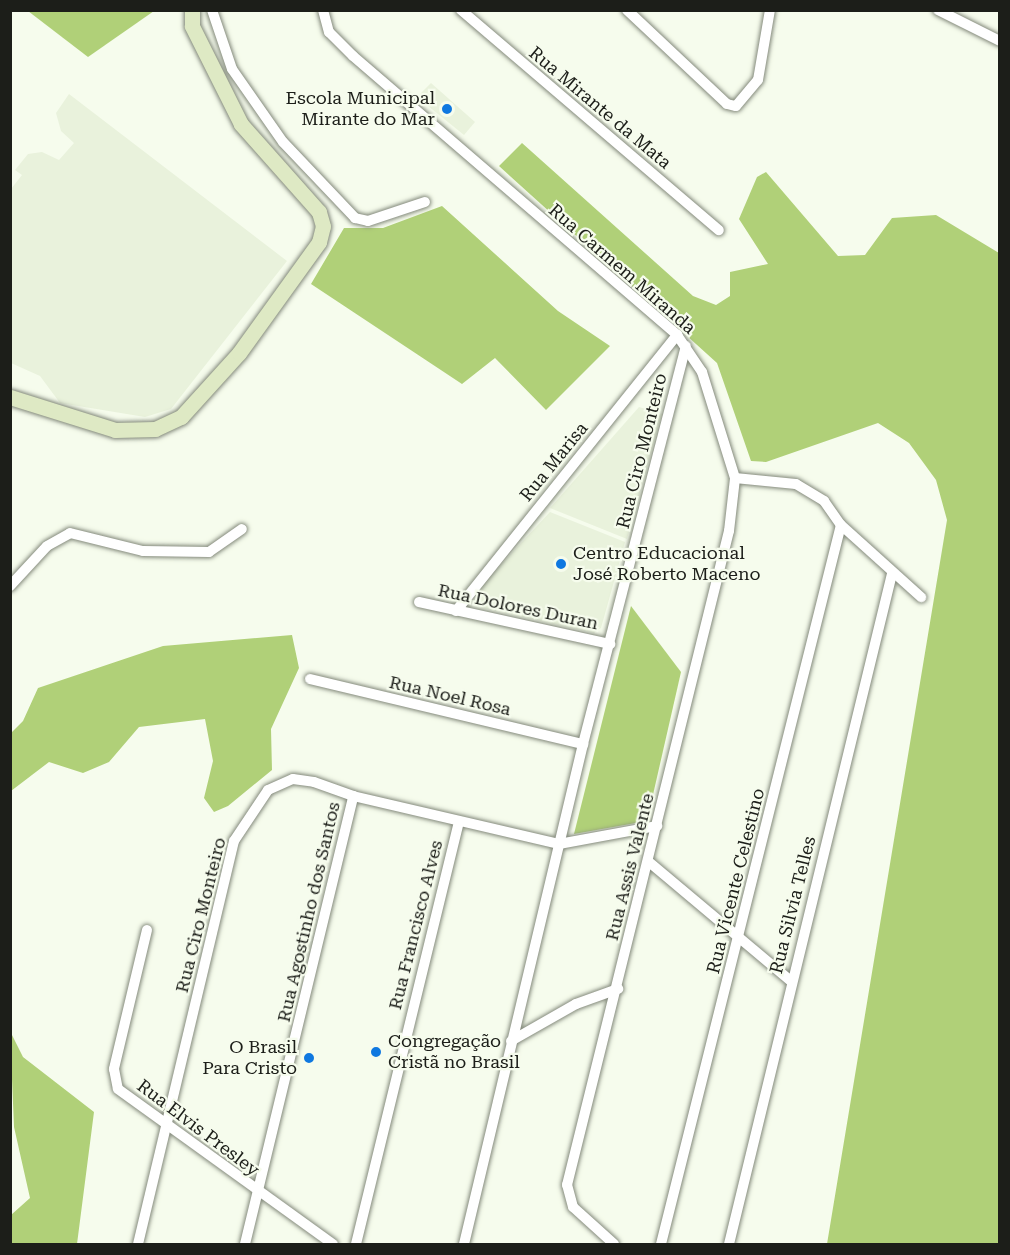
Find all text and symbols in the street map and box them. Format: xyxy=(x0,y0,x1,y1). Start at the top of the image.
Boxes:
street label: Rua Mirante da Mata xyxy=(525,42,675,174)
place label: Escola Municipal Mirante do Mar xyxy=(285,88,435,130)
marker: Escola Municipal Mirante do Mar xyxy=(440,102,454,116)
street label: Rua Carmem Miranda xyxy=(544,199,700,339)
street label: Rua Ciro Monteiro xyxy=(612,371,672,531)
street label: Rua Marisa xyxy=(515,418,593,506)
place label: Centro Educacional José Roberto Maceno xyxy=(573,543,761,586)
marker: Centro Educacional José Roberto Maceno xyxy=(554,557,568,571)
street label: Rua Dolores Duran xyxy=(436,579,600,635)
street label: Rua Noel Rosa xyxy=(387,671,513,721)
street label: Rua Vicente Celestino xyxy=(702,786,770,976)
street label: Rua Assis Valente xyxy=(601,791,659,943)
street label: Rua Agostinho dos Santos xyxy=(273,800,345,1024)
street label: Rua Silvia Telles xyxy=(765,834,821,976)
street label: Rua Ciro Monteiro xyxy=(171,835,231,995)
street label: Rua Francisco Alves xyxy=(384,838,448,1012)
place label: Congregação Cristã no Brasil xyxy=(388,1031,520,1074)
place label: O Brasil Para Cristo xyxy=(202,1037,297,1080)
marker: Congregação Cristã no Brasil xyxy=(369,1045,383,1059)
marker: O Brasil Para Cristo xyxy=(302,1051,316,1065)
street label: Rua Elvis Presley xyxy=(133,1075,263,1181)

